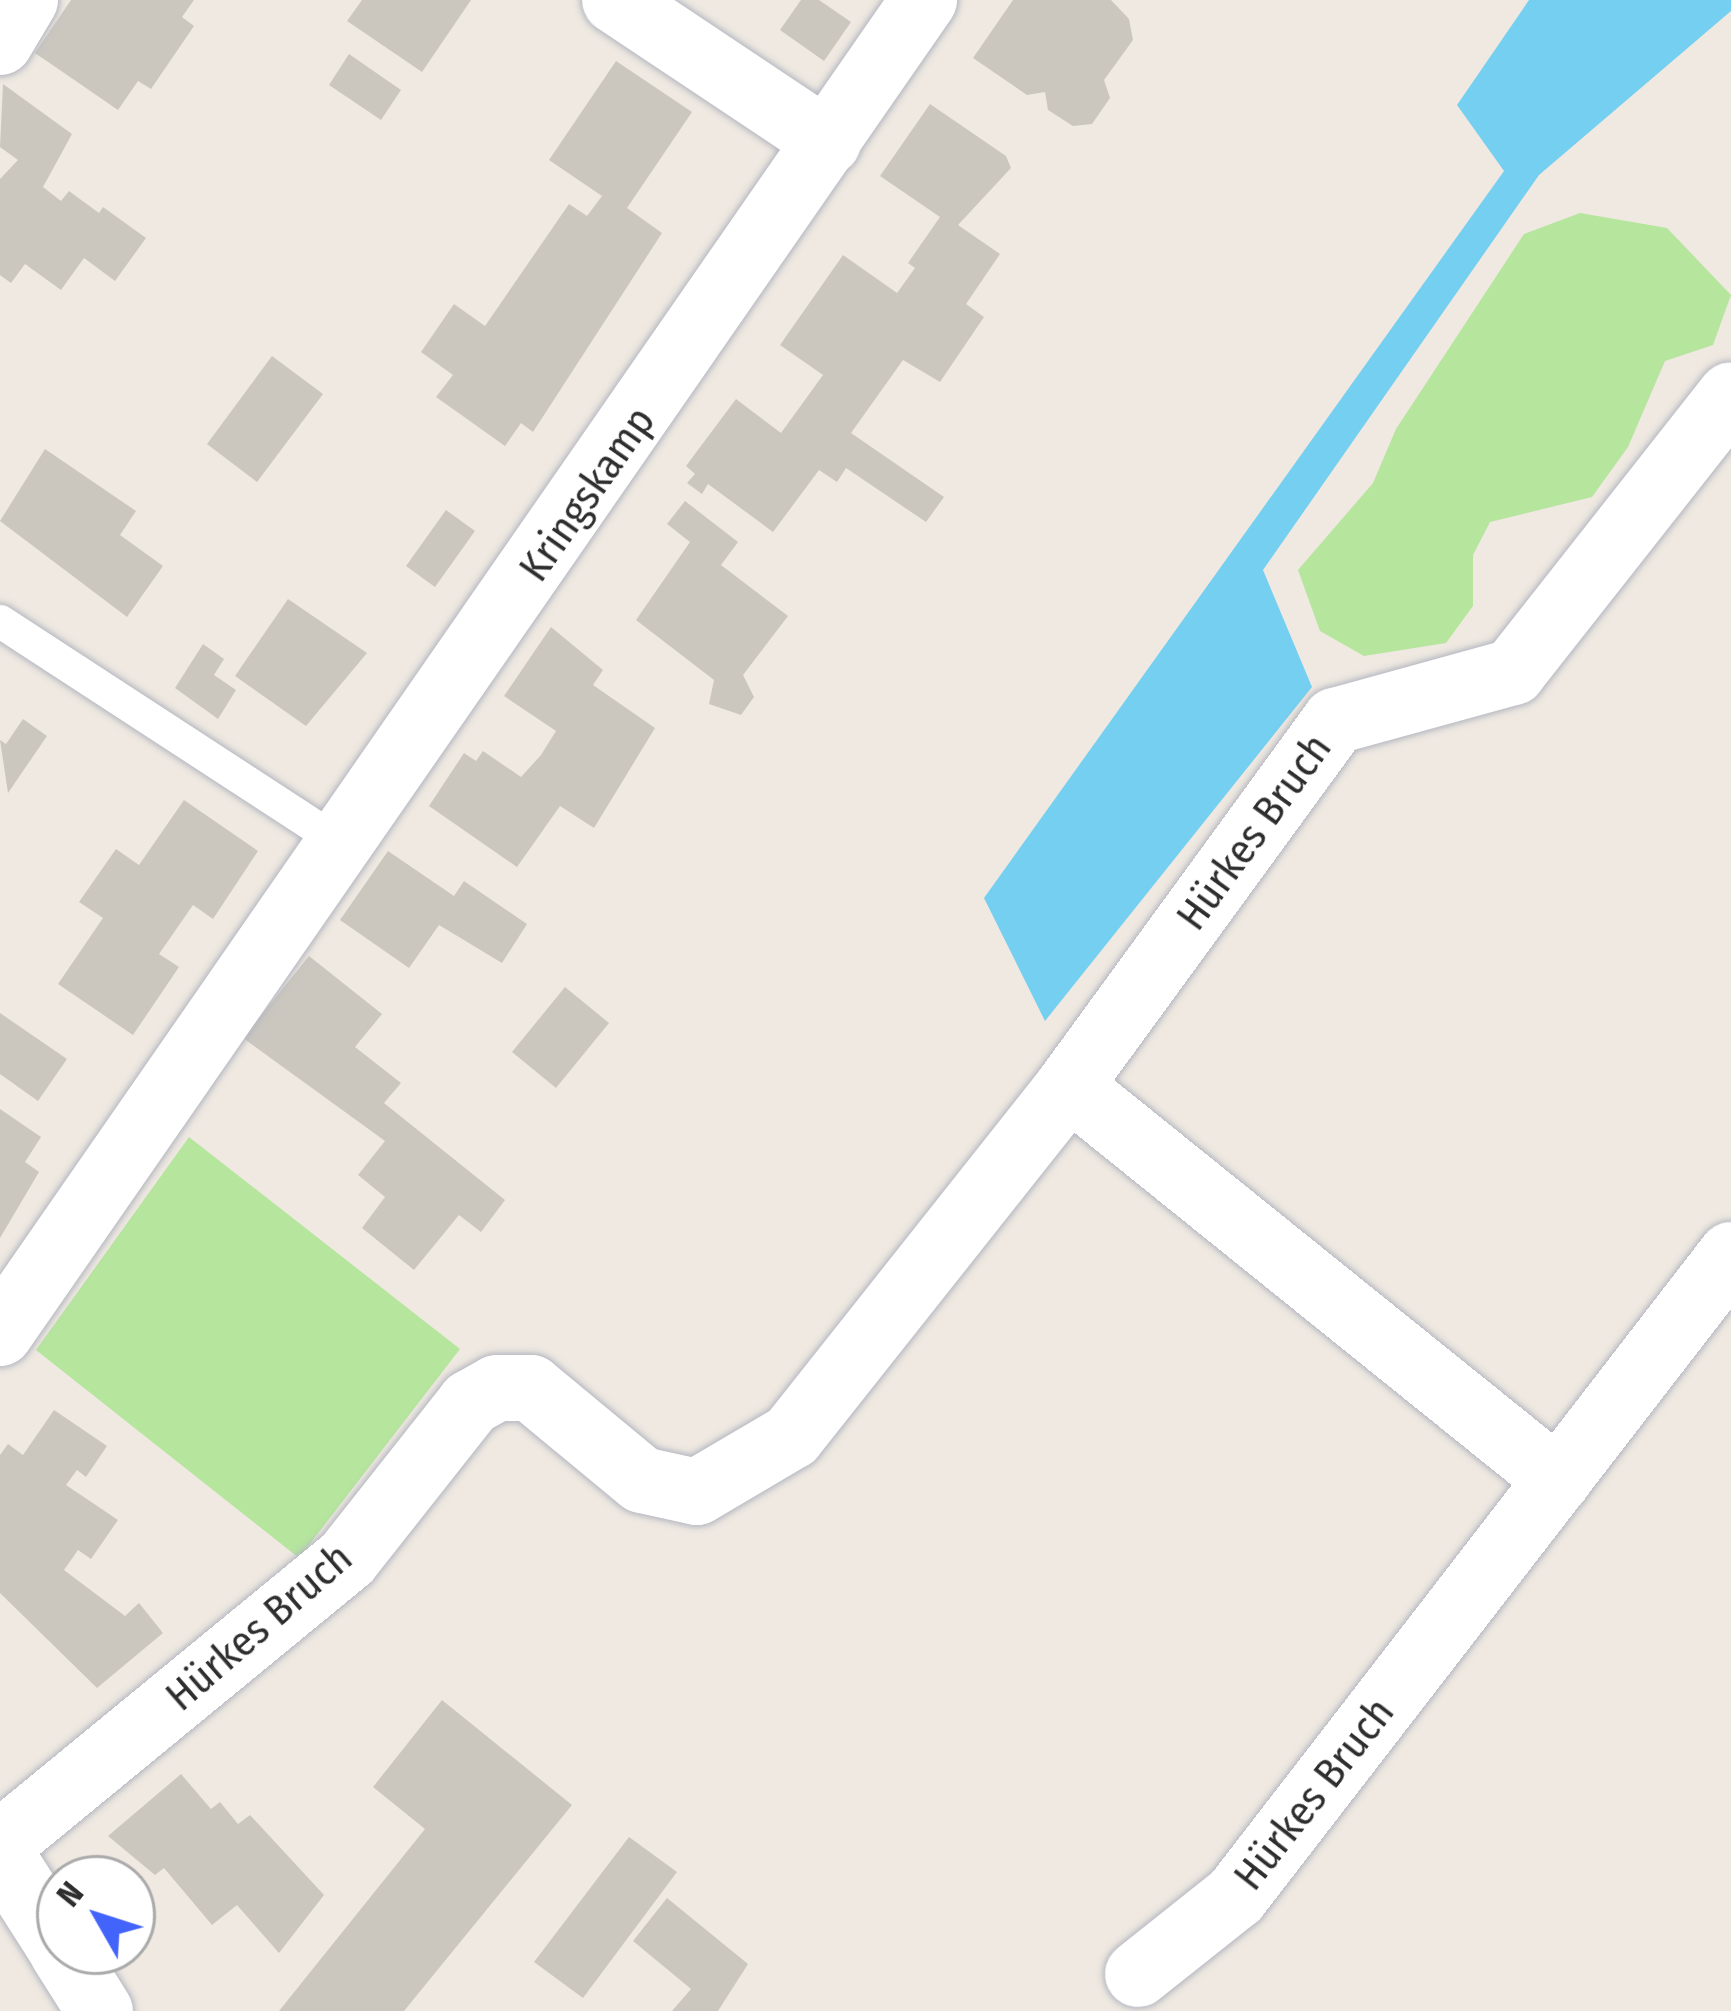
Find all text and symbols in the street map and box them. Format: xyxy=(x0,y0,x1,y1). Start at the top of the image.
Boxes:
street label: Kringskamp xyxy=(509,397,665,591)
street label: Hürkes Bruch xyxy=(1166,724,1342,940)
street label: Hürkes Bruch xyxy=(156,1533,362,1721)
street label: Hürkes Bruch xyxy=(1223,1688,1405,1900)
north arrow xyxy=(36,1855,156,1975)
text: N xyxy=(49,1874,92,1915)

